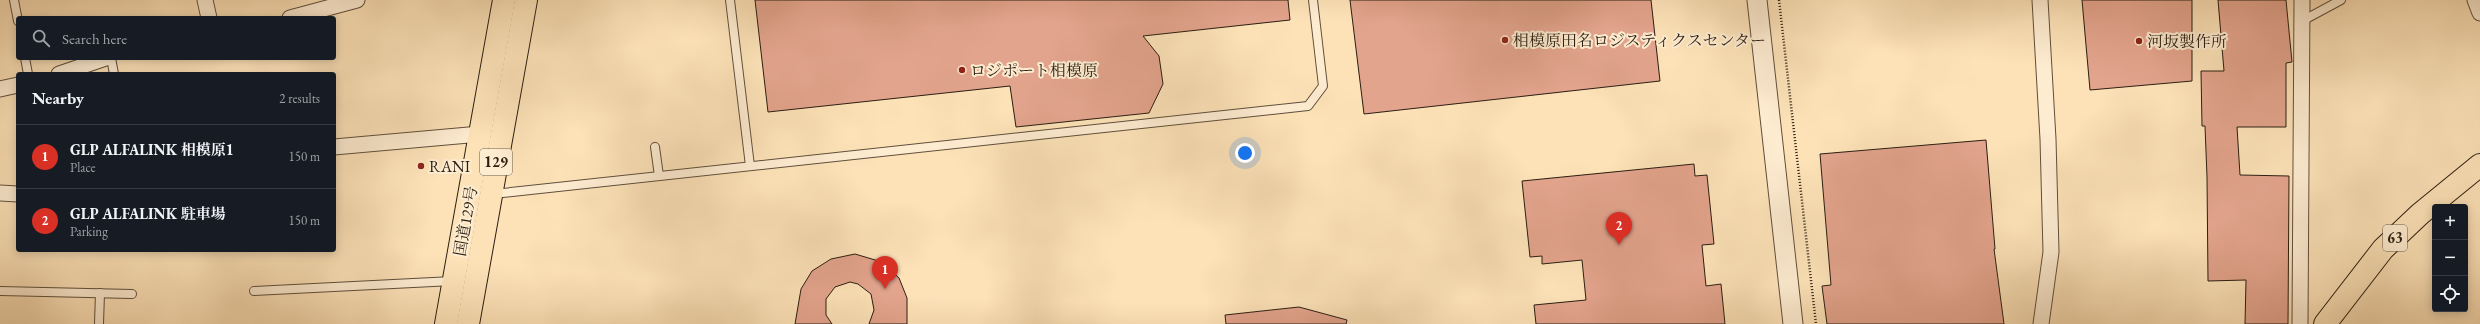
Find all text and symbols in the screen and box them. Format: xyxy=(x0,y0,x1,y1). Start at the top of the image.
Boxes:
search box xyxy=(16,16,336,60)
icon: search xyxy=(30,27,52,49)
text: Search here xyxy=(62,29,127,48)
place label: 相模原田名ロジスティクスセンター xyxy=(1513,30,1766,51)
place label: 河坂製作所 xyxy=(2147,31,2227,52)
marker: 相模原田名ロジスティクスセンター xyxy=(1500,35,1510,45)
marker: 河坂製作所 xyxy=(2134,36,2144,46)
place label: ロジポート相模原 xyxy=(970,60,1098,81)
marker: ロジポート相模原 xyxy=(957,65,967,75)
text: Nearby xyxy=(32,87,84,109)
text: 2 results xyxy=(279,90,320,107)
text: GLP ALFALINK 相模原1 xyxy=(70,140,234,159)
your location xyxy=(1235,143,1255,163)
text: 1 xyxy=(42,148,48,165)
text: 150 m xyxy=(289,148,320,165)
road number: 129 xyxy=(480,149,512,175)
place label: RANI xyxy=(429,156,471,177)
text: Place xyxy=(70,159,96,176)
marker: RANI xyxy=(416,161,426,171)
street label: 国道129号 xyxy=(449,184,482,258)
text: GLP ALFALINK 駐車場 xyxy=(70,204,226,223)
map controls xyxy=(2432,204,2468,312)
button: + xyxy=(2432,204,2468,240)
text: 2 xyxy=(42,212,48,229)
text: 150 m xyxy=(289,212,320,229)
pin: 2 xyxy=(1606,212,1632,245)
text: Parking xyxy=(70,223,108,240)
road number: 63 xyxy=(2383,225,2407,251)
button: − xyxy=(2432,240,2468,276)
pin: 1 xyxy=(872,256,898,289)
button: locate xyxy=(2432,276,2468,312)

